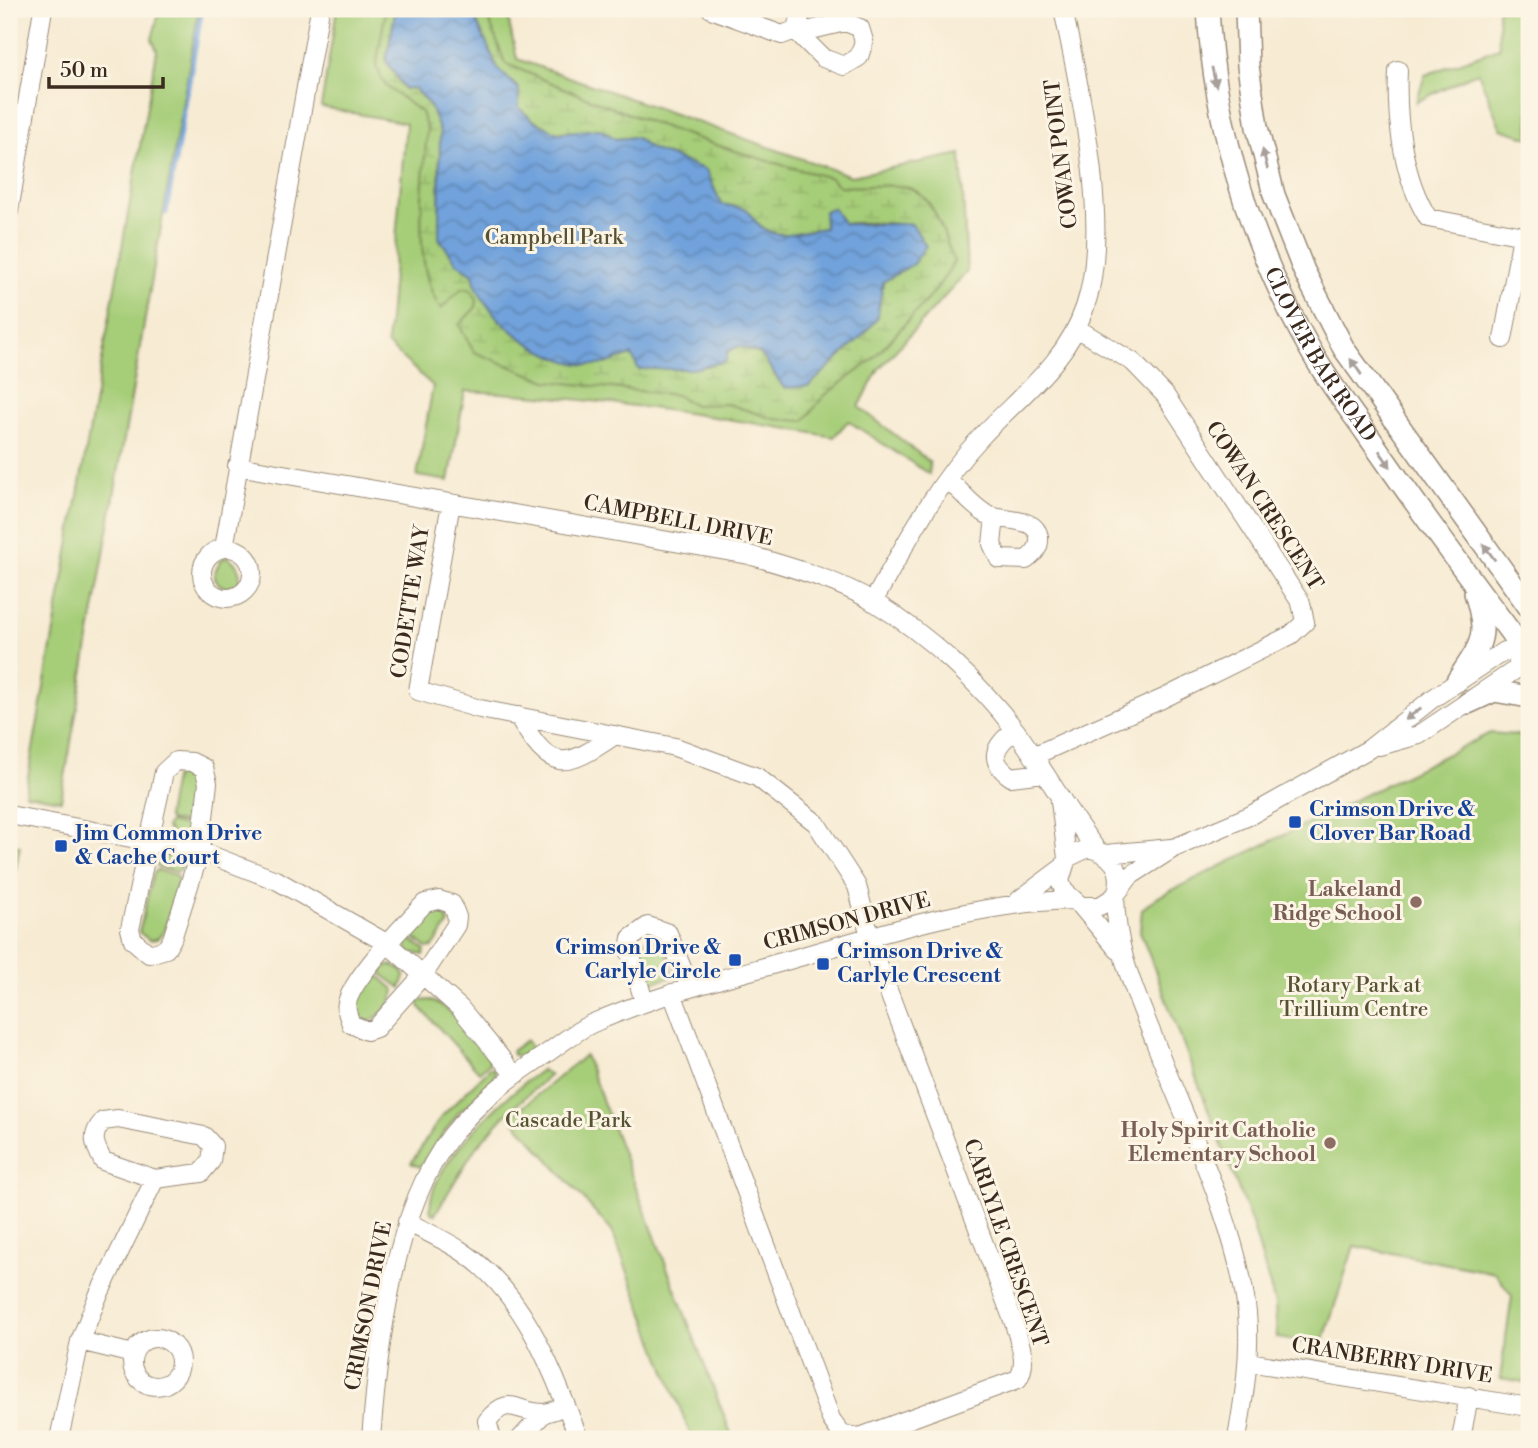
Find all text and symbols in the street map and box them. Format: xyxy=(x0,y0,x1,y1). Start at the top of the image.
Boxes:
scale bar xyxy=(49,46,163,90)
text: 50 m xyxy=(60,58,108,84)
one-way arrow xyxy=(1208,66,1219,88)
street label: COWAN POINT xyxy=(1040,78,1084,230)
one-way arrow xyxy=(1260,148,1271,170)
park label: Campbell Park xyxy=(485,225,624,251)
street label: CLOVER BAR ROAD xyxy=(1258,263,1382,447)
one-way arrow xyxy=(1350,358,1364,376)
street label: COWAN CRESCENT xyxy=(1200,417,1328,596)
one-way arrow xyxy=(1378,450,1392,468)
street label: CAMPBELL DRIVE xyxy=(581,490,775,552)
street label: CODETTE WAY xyxy=(386,522,436,680)
one-way arrow xyxy=(1482,542,1496,561)
one-way arrow xyxy=(1404,707,1422,722)
place label: Crimson Drive & Clover Bar Road xyxy=(1309,797,1475,847)
marker: Crimson Drive & Clover Bar Road xyxy=(1287,814,1303,830)
place label: Jim Common Drive & Cache Court xyxy=(72,821,262,871)
marker: Jim Common Drive & Cache Court xyxy=(53,838,69,854)
place label: Lakeland Ridge School xyxy=(1273,877,1402,927)
street label: CRIMSON DRIVE xyxy=(761,887,933,957)
marker: Lakeland Ridge School xyxy=(1408,894,1424,910)
place label: Crimson Drive & Carlyle Circle xyxy=(555,935,721,985)
place label: Crimson Drive & Carlyle Crescent xyxy=(837,939,1003,989)
marker: Crimson Drive & Carlyle Circle xyxy=(727,952,743,968)
marker: Crimson Drive & Carlyle Crescent xyxy=(815,956,831,972)
park label: Rotary Park at Trillium Centre xyxy=(1280,973,1428,1023)
park label: Cascade Park xyxy=(505,1108,632,1134)
place label: Holy Spirit Catholic Elementary School xyxy=(1121,1118,1316,1168)
marker: Holy Spirit Catholic Elementary School xyxy=(1322,1135,1338,1151)
street label: CARLYLE CRESCENT xyxy=(957,1136,1053,1351)
street label: CRIMSON DRIVE xyxy=(340,1219,398,1393)
street label: CRANBERRY DRIVE xyxy=(1290,1332,1494,1390)

